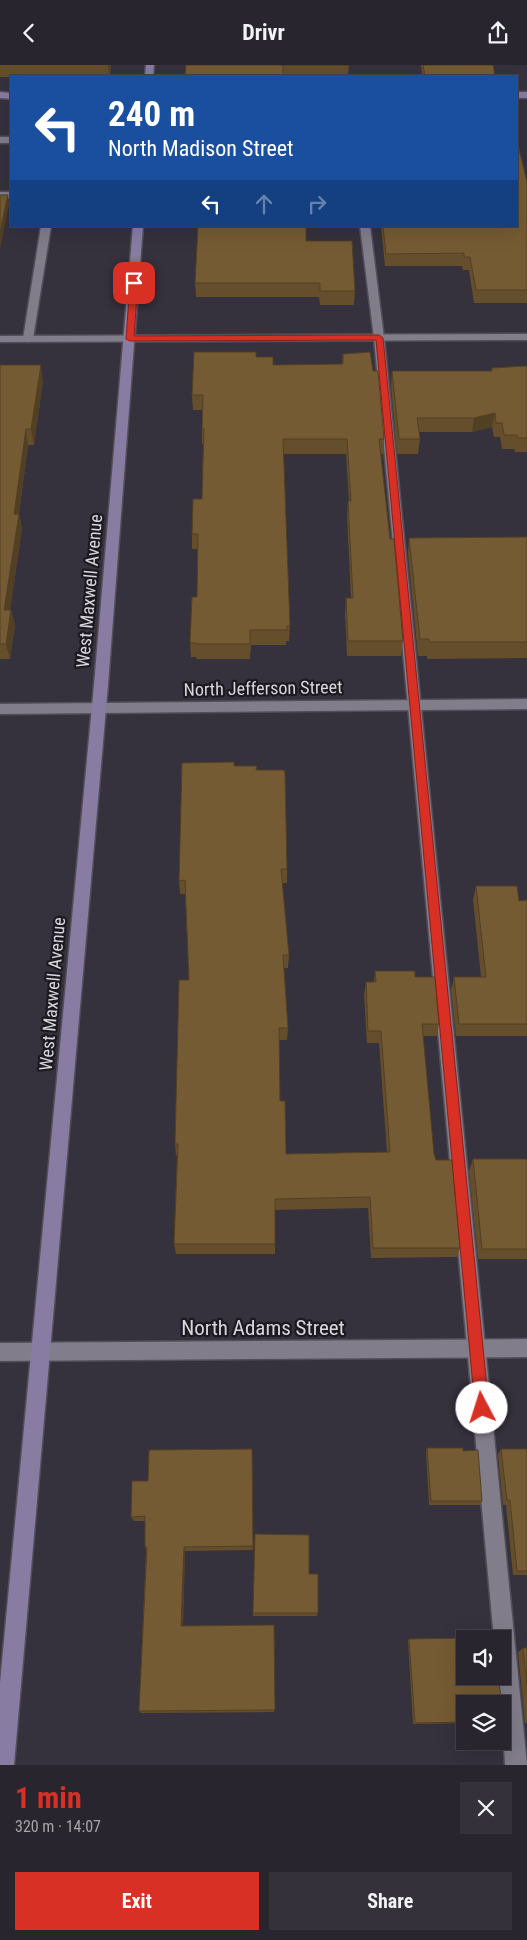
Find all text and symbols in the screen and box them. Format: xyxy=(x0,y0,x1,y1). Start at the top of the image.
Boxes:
icon: back xyxy=(15,19,43,47)
icon: share xyxy=(484,19,512,47)
text: Drivr xyxy=(242,20,285,45)
text: 240 m xyxy=(108,94,195,135)
icon: left xyxy=(25,95,90,160)
text: North Madison Street xyxy=(108,136,294,161)
icon: left xyxy=(197,190,225,218)
icon: ahead xyxy=(250,190,278,218)
icon: right xyxy=(303,190,331,218)
pin xyxy=(113,262,155,304)
icon: arrive xyxy=(120,269,148,297)
street label: West Maxwell Avenue xyxy=(72,513,106,669)
street label: North Jefferson Street xyxy=(183,676,343,700)
street label: West Maxwell Avenue xyxy=(35,916,69,1072)
street label: North Adams Street xyxy=(181,1316,345,1340)
position arrow xyxy=(455,1381,507,1433)
map controls xyxy=(456,1630,511,1750)
button: sound xyxy=(456,1630,511,1685)
button: layers xyxy=(456,1695,511,1750)
text: 1 min xyxy=(15,1780,82,1815)
button: close xyxy=(460,1782,512,1834)
text: 320 m · 14:07 xyxy=(15,1817,101,1836)
button: Exit xyxy=(15,1872,259,1930)
button: Share xyxy=(269,1872,512,1930)

